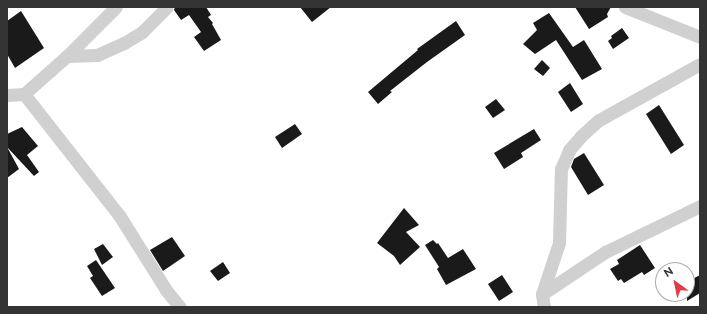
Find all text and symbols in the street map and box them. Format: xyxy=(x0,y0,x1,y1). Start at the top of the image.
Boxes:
north arrow xyxy=(655,262,695,302)
text: N xyxy=(662,265,676,280)

